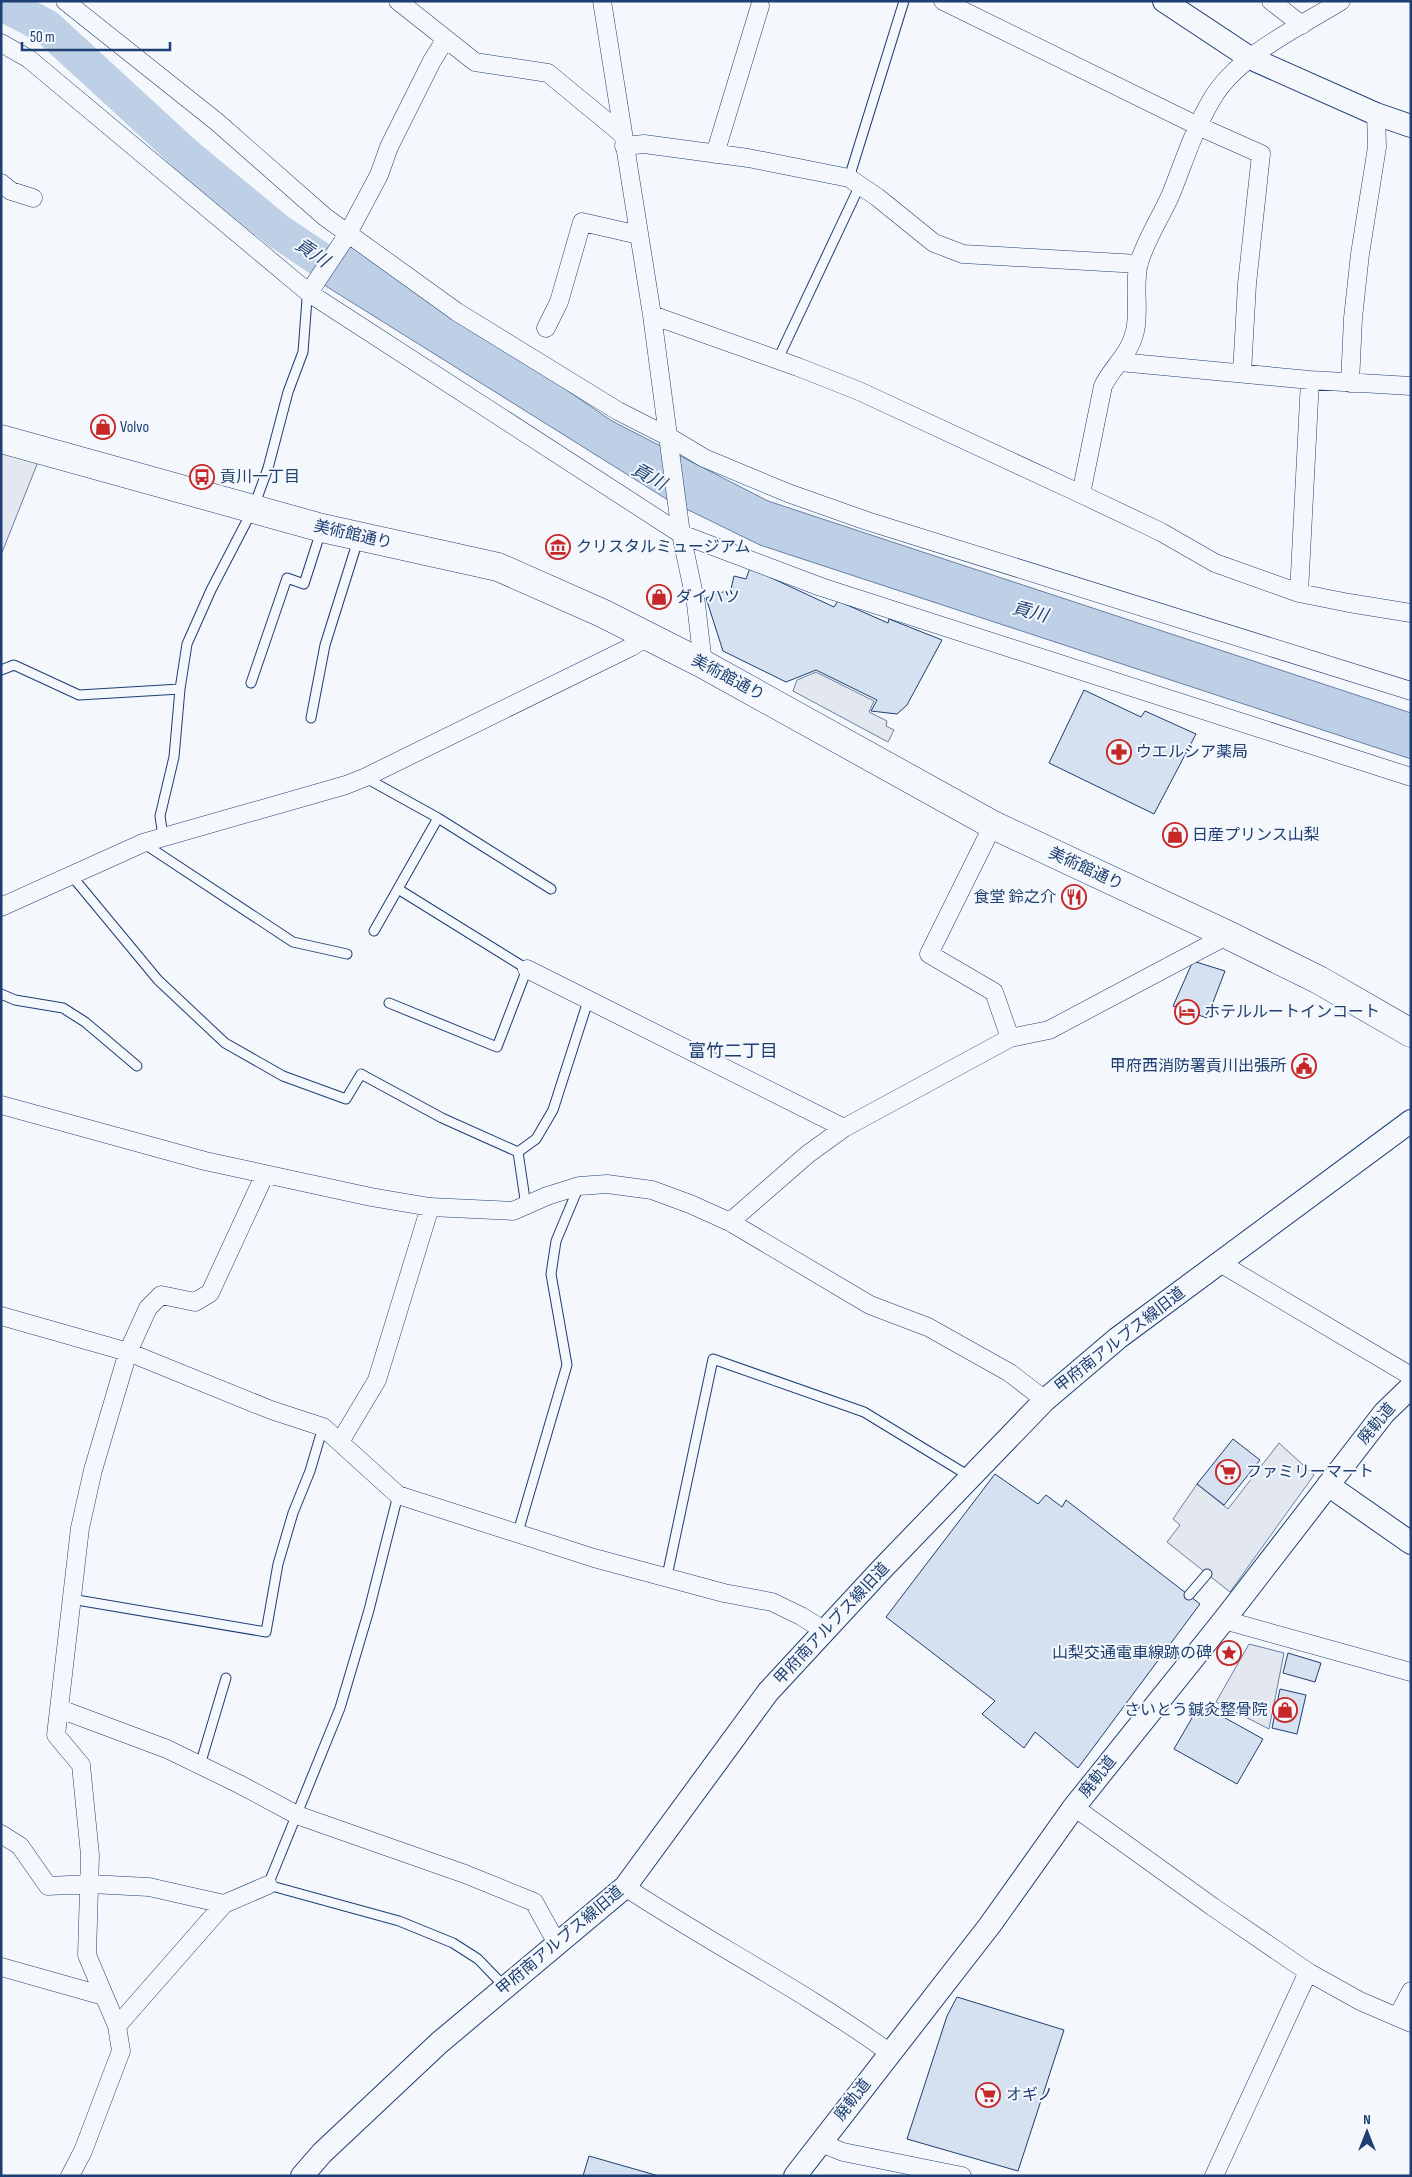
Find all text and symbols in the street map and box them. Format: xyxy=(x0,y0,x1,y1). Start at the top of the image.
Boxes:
scale bar xyxy=(22,20,170,52)
text: 50 m xyxy=(30,28,55,47)
water label: 貢川 xyxy=(291,234,334,273)
shop icon: Volvo xyxy=(90,414,116,440)
place label: Volvo xyxy=(120,418,149,437)
water label: 貢川 xyxy=(628,459,672,496)
bus stop icon: 貢川一丁目 xyxy=(189,464,215,490)
place label: 貢川一丁目 xyxy=(220,468,300,487)
street label: 美術館通り xyxy=(312,517,394,553)
museum icon: クリスタルミュージアム xyxy=(545,534,571,560)
place label: クリスタルミュージアム xyxy=(576,538,751,557)
shop icon: ダイハツ xyxy=(646,584,672,610)
place label: ダイハツ xyxy=(676,588,740,607)
water label: 貢川 xyxy=(1010,597,1052,627)
street label: 美術館通り xyxy=(688,651,768,705)
pharmacy icon: ウエルシア薬局 xyxy=(1106,739,1132,765)
place label: ウエルシア薬局 xyxy=(1136,743,1248,762)
shop icon: 日産プリンス山梨 xyxy=(1162,822,1188,848)
place label: 日産プリンス山梨 xyxy=(1192,826,1320,845)
street label: 美術館通り xyxy=(1046,843,1126,895)
restaurant icon: 食堂 鈴之介 xyxy=(1061,884,1087,910)
place label: 食堂 鈴之介 xyxy=(973,888,1056,907)
hotel icon: ホテルルートインコート xyxy=(1174,999,1200,1025)
place label: ホテルルートインコート xyxy=(1204,1003,1380,1022)
district label: 富竹二丁目 xyxy=(688,1041,778,1062)
public building icon: 甲府西消防署貢川出張所 xyxy=(1291,1053,1317,1079)
place label: 甲府西消防署貢川出張所 xyxy=(1110,1057,1286,1076)
street label: 甲府南アルプス線旧道 xyxy=(1051,1283,1189,1397)
street label: 廃軌道 xyxy=(1354,1400,1400,1448)
supermarket icon: ファミリーマート xyxy=(1215,1459,1241,1485)
place label: ファミリーマート xyxy=(1246,1463,1374,1482)
street label: 甲府南アルプス線旧道 xyxy=(771,1559,893,1689)
place icon: 山梨交通電車線跡の碑 xyxy=(1216,1640,1242,1666)
place label: 山梨交通電車線跡の碑 xyxy=(1052,1644,1212,1663)
shop icon: さいとう鍼灸整骨院 xyxy=(1272,1697,1298,1723)
place label: さいとう鍼灸整骨院 xyxy=(1124,1701,1268,1720)
street label: 廃軌道 xyxy=(1076,1752,1120,1802)
street label: 甲府南アルプス線旧道 xyxy=(493,1882,627,2000)
street label: 廃軌道 xyxy=(831,2075,875,2125)
supermarket icon: オギノ xyxy=(975,2082,1001,2108)
place label: オギノ xyxy=(1006,2086,1053,2105)
north arrow xyxy=(1342,2107,1392,2157)
text: N xyxy=(1363,2111,1371,2128)

